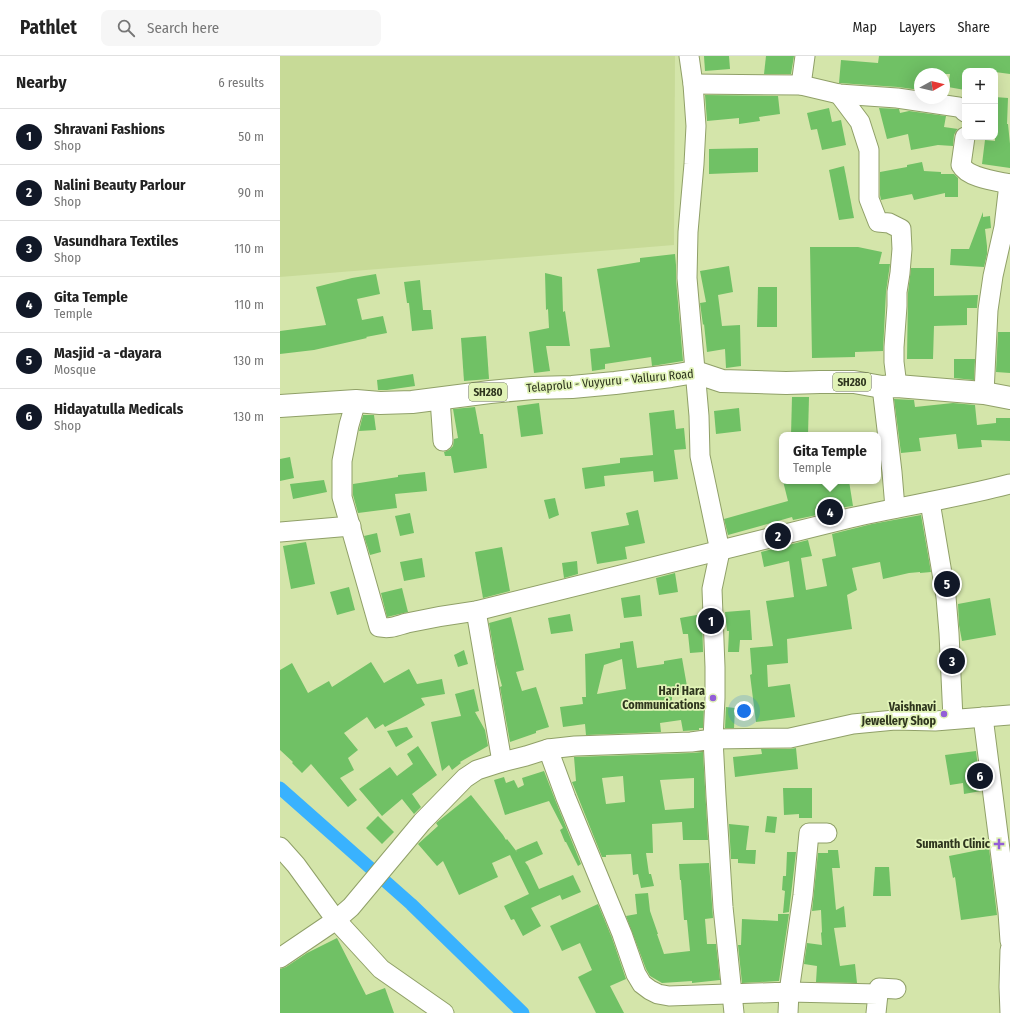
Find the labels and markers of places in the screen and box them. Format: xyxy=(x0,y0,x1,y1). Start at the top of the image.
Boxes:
pin: 4 xyxy=(817,497,843,527)
pin: 2 xyxy=(765,521,791,551)
pin: 5 xyxy=(934,569,960,599)
pin: 1 xyxy=(698,606,724,636)
pin: 3 xyxy=(939,646,965,676)
place label: Hari Hara Communications xyxy=(622,684,706,712)
marker: Hari Hara Communications xyxy=(708,693,718,703)
place label: Vaishnavi Jewellery Shop xyxy=(860,700,936,728)
marker: Vaishnavi Jewellery Shop xyxy=(939,709,949,719)
pin: 6 xyxy=(967,761,993,791)
place label: Sumanth Clinic xyxy=(916,837,991,851)
marker: Sumanth Clinic xyxy=(993,838,1005,850)

